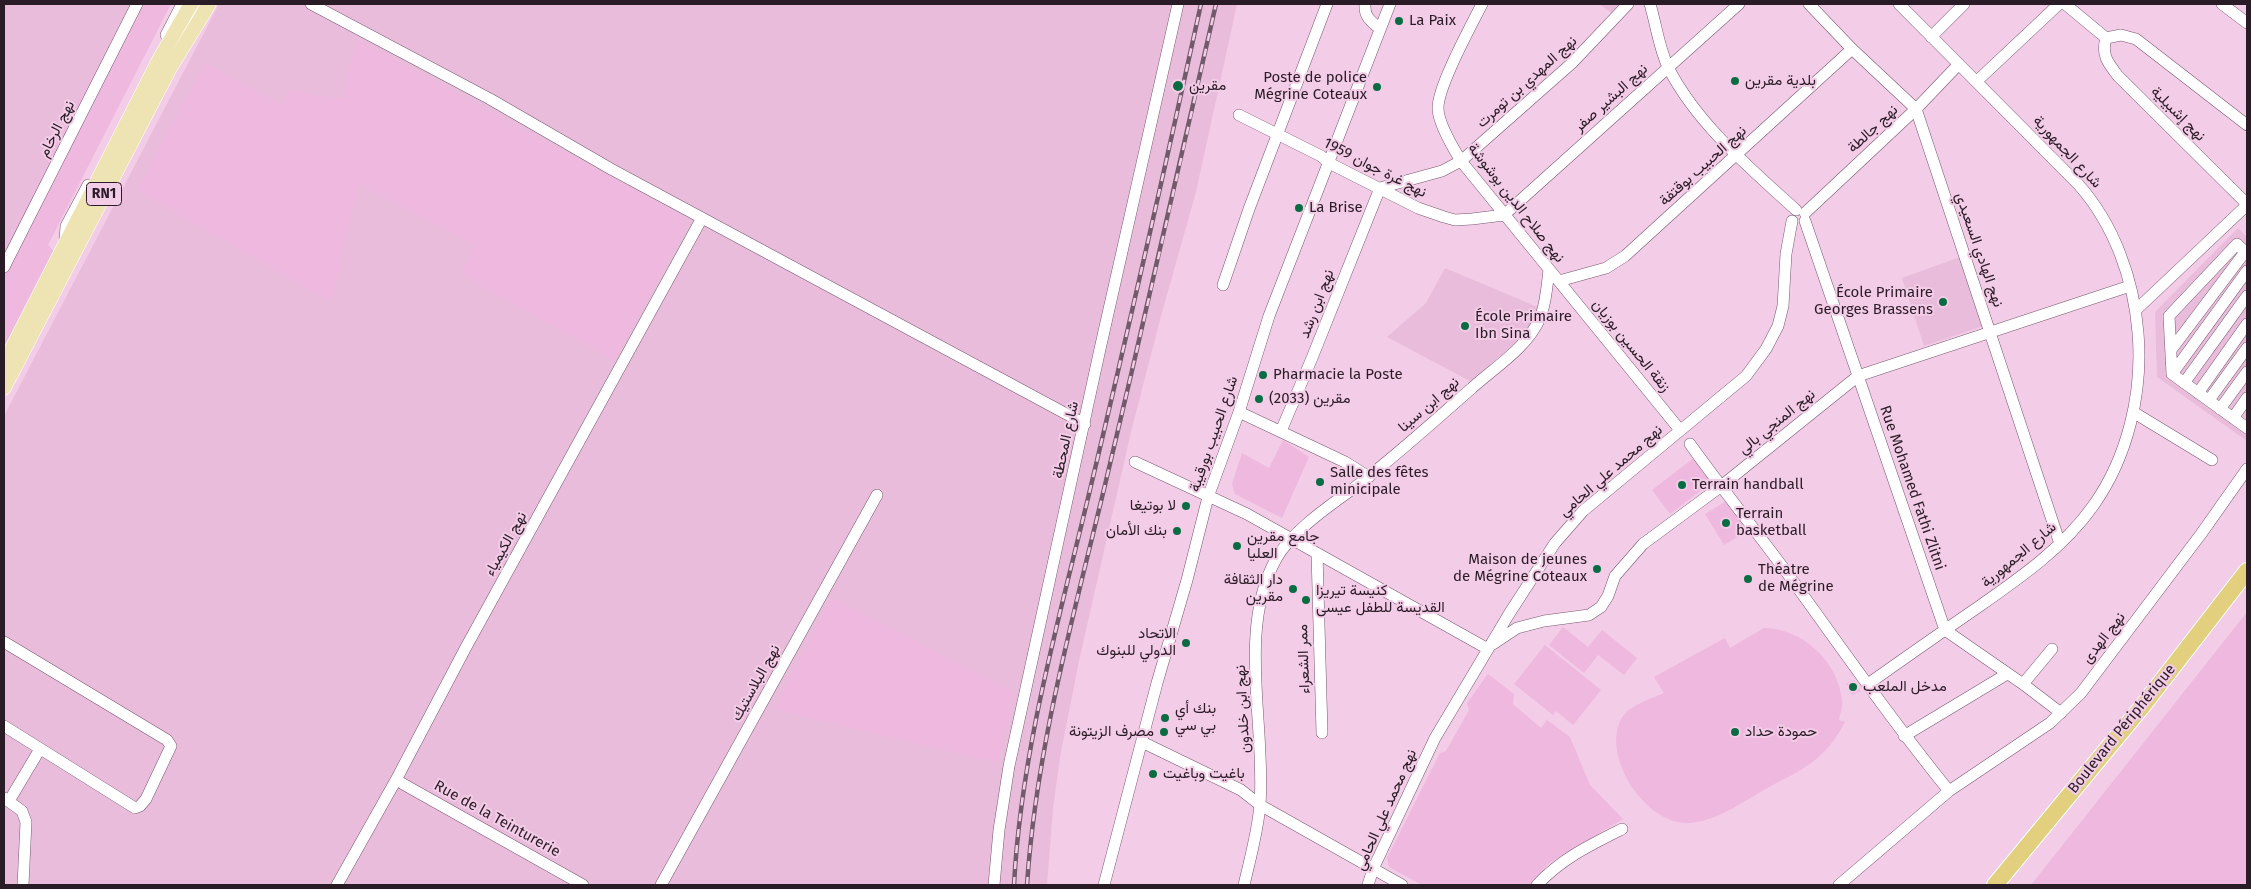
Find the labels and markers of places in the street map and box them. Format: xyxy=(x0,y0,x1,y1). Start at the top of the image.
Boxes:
place label: La Paix xyxy=(1409,12,1456,30)
marker: La Paix xyxy=(1393,15,1405,27)
place label: Poste de police Mégrine Coteaux xyxy=(1254,69,1367,104)
place label: بلدية مقرين xyxy=(1745,72,1816,90)
marker: بلدية مقرين xyxy=(1729,75,1741,87)
place label: مقرين xyxy=(1189,77,1226,95)
marker: مقرين xyxy=(1171,79,1185,93)
marker: Poste de police Mégrine Coteaux xyxy=(1371,81,1383,93)
place label: La Brise xyxy=(1309,199,1363,217)
marker: La Brise xyxy=(1293,202,1305,214)
place label: École Primaire Georges Brassens xyxy=(1814,284,1933,319)
marker: École Primaire Georges Brassens xyxy=(1937,296,1949,308)
place label: École Primaire Ibn Sina xyxy=(1475,308,1572,343)
marker: École Primaire Ibn Sina xyxy=(1459,320,1471,332)
place label: Pharmacie la Poste xyxy=(1273,366,1403,384)
marker: Pharmacie la Poste xyxy=(1257,369,1269,381)
place label: مقرين (2033) xyxy=(1269,390,1351,408)
marker: مقرين (2033) xyxy=(1253,393,1265,405)
place label: Salle des fêtes minicipale xyxy=(1330,464,1429,499)
marker: Salle des fêtes minicipale xyxy=(1314,476,1326,488)
place label: Terrain handball xyxy=(1692,476,1804,494)
marker: Terrain handball xyxy=(1676,479,1688,491)
place label: لا بوتيغا xyxy=(1130,497,1176,515)
marker: لا بوتيغا xyxy=(1180,500,1192,512)
place label: Terrain basketball xyxy=(1736,505,1806,540)
marker: Terrain basketball xyxy=(1720,517,1732,529)
place label: بنك الأمان xyxy=(1106,522,1167,540)
marker: بنك الأمان xyxy=(1171,525,1183,537)
place label: جامع مقرين العليا xyxy=(1247,528,1319,563)
marker: جامع مقرين العليا xyxy=(1231,540,1243,552)
place label: Maison de jeunes de Mégrine Coteaux xyxy=(1453,551,1587,586)
place label: Théatre de Mégrine xyxy=(1758,561,1834,596)
marker: Maison de jeunes de Mégrine Coteaux xyxy=(1591,563,1603,575)
place label: دار الثقافة مقرين xyxy=(1224,571,1283,606)
marker: Théatre de Mégrine xyxy=(1742,573,1754,585)
place label: كنيسة تيريزا القديسة للطفل عيسى xyxy=(1316,582,1445,617)
marker: دار الثقافة مقرين xyxy=(1287,583,1299,595)
marker: كنيسة تيريزا القديسة للطفل عيسى xyxy=(1300,594,1312,606)
place label: الاتحاد الدولي للبنوك xyxy=(1096,625,1176,660)
marker: الاتحاد الدولي للبنوك xyxy=(1180,637,1192,649)
place label: مدخل الملعب xyxy=(1863,678,1947,696)
marker: مدخل الملعب xyxy=(1847,681,1859,693)
place label: بنك أي بي سي xyxy=(1175,700,1216,735)
marker: بنك أي بي سي xyxy=(1159,712,1171,724)
place label: مصرف الزيتونة xyxy=(1069,723,1154,741)
place label: حمودة حداد xyxy=(1745,723,1817,741)
marker: مصرف الزيتونة xyxy=(1158,726,1170,738)
marker: حمودة حداد xyxy=(1729,726,1741,738)
place label: باغيت وباغيت xyxy=(1163,765,1245,783)
marker: باغيت وباغيت xyxy=(1147,768,1159,780)

